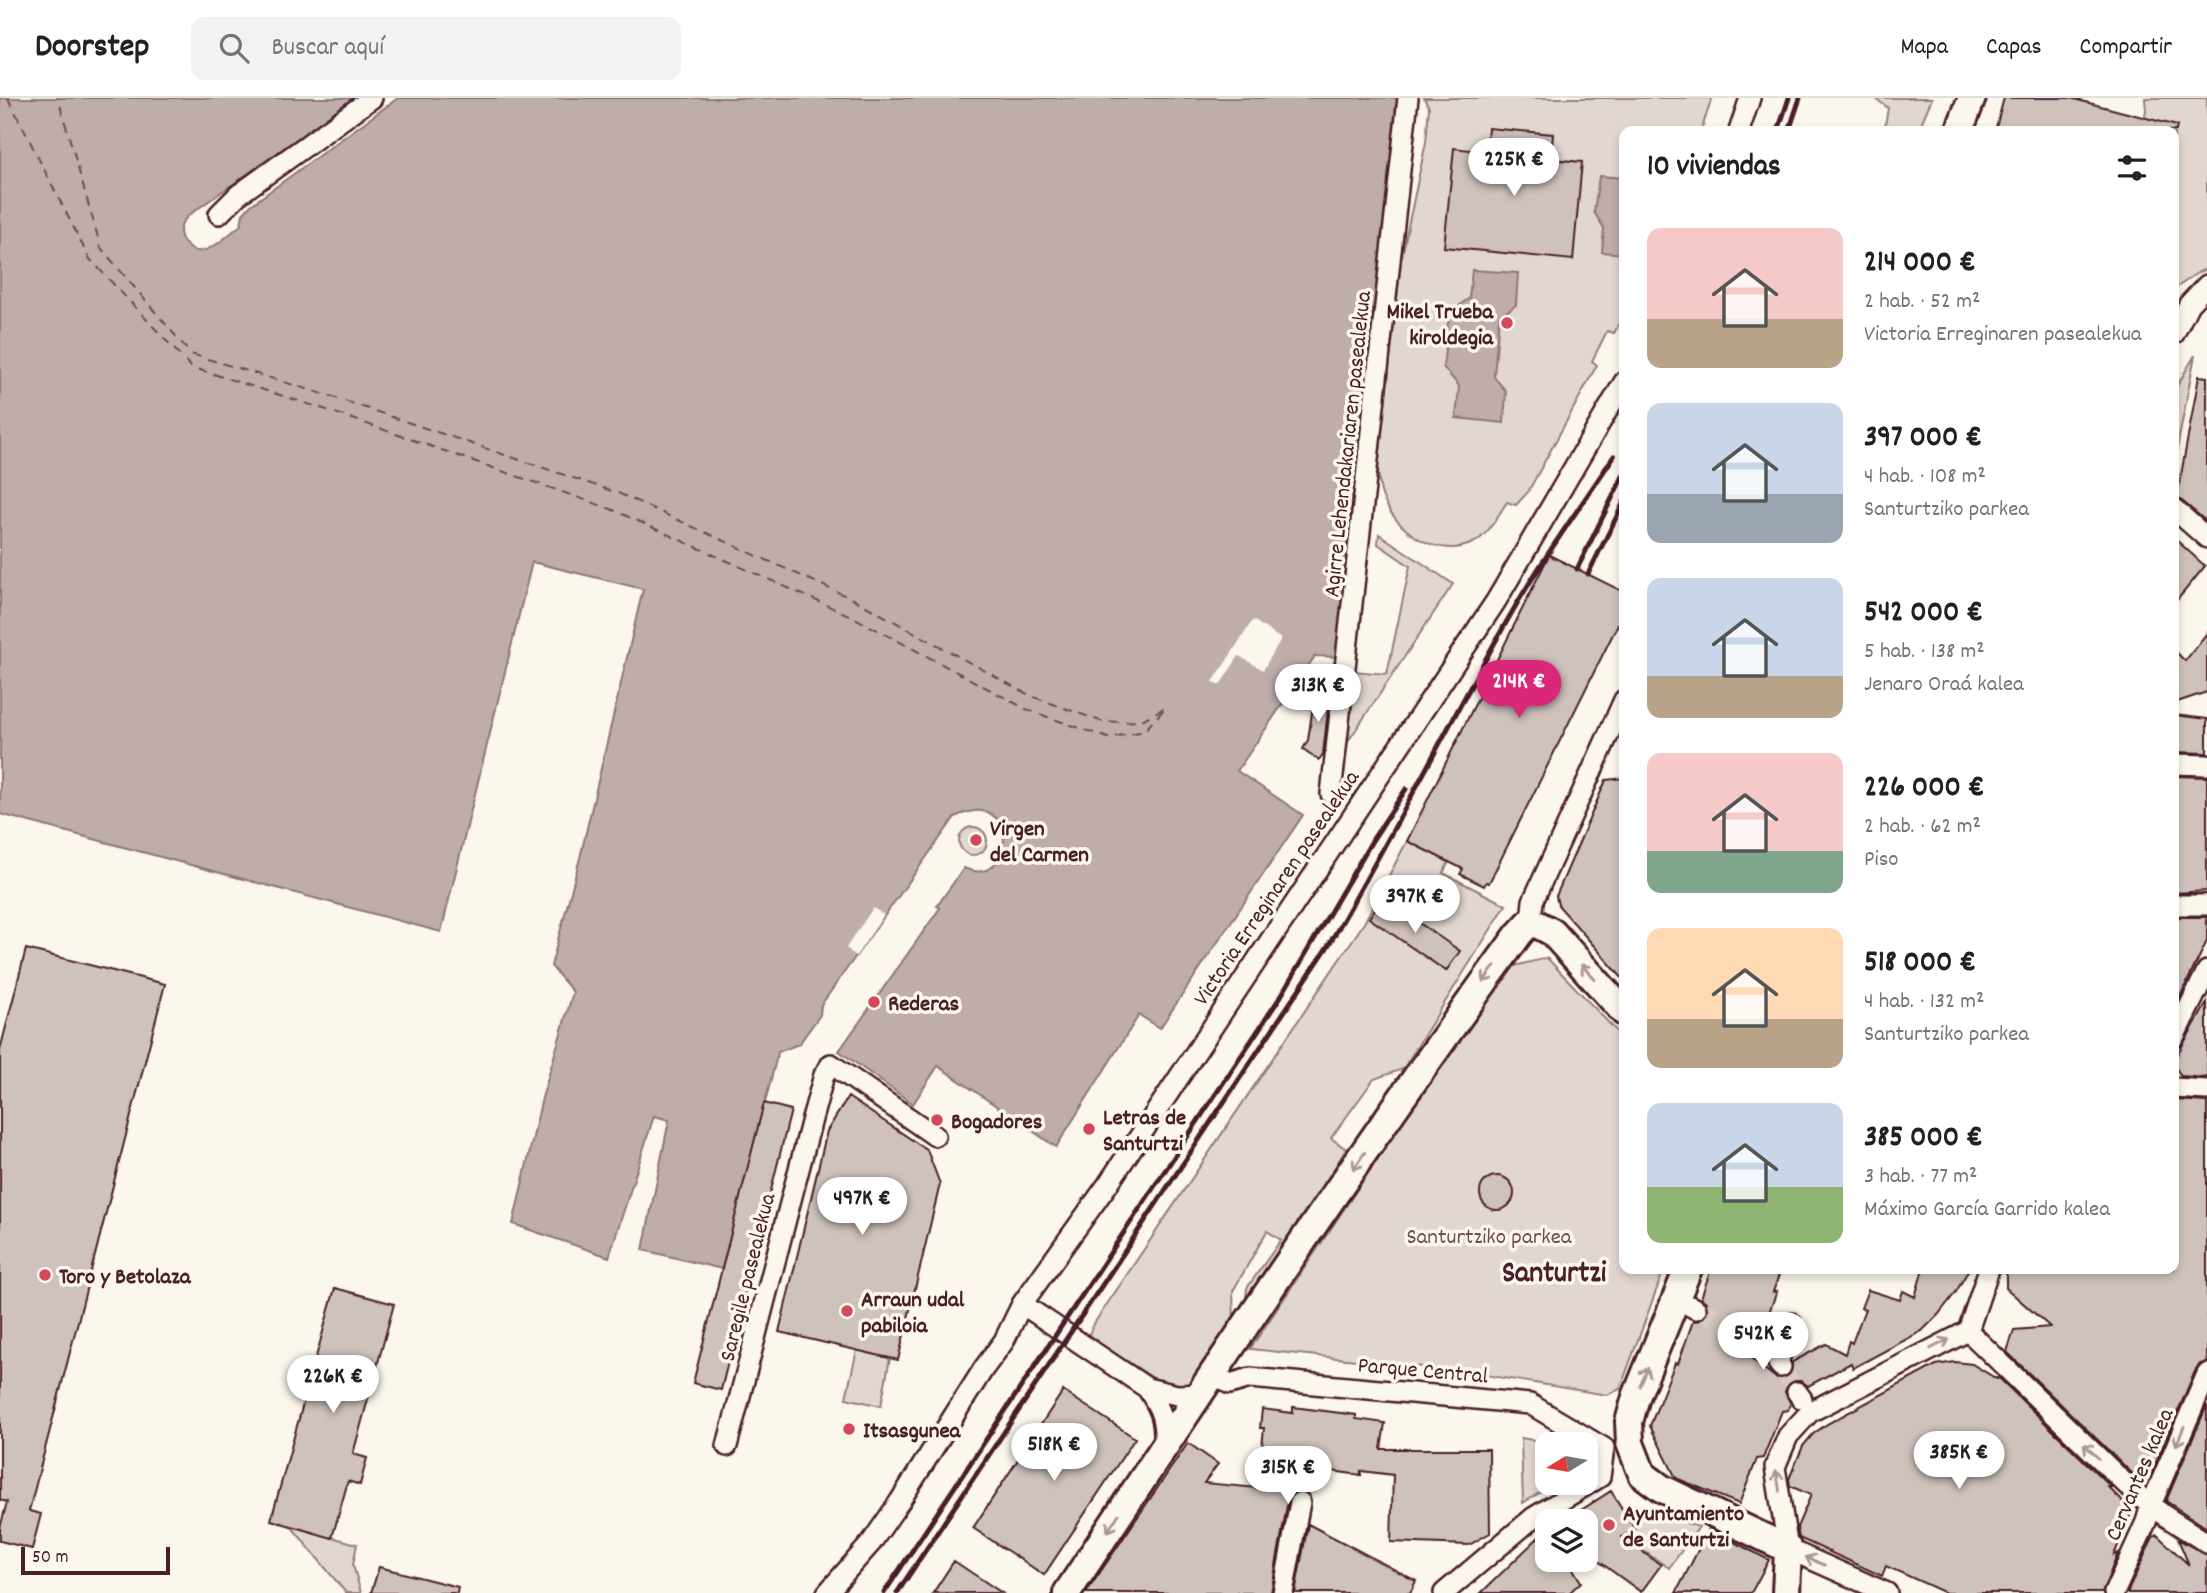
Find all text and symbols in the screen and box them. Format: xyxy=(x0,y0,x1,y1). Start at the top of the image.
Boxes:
search box xyxy=(191,17,681,80)
text: Doorstep xyxy=(35,25,149,72)
icon: search xyxy=(215,29,253,67)
text: Buscar aquí xyxy=(271,30,384,67)
text: Mapa xyxy=(1900,31,1948,65)
text: Capas xyxy=(1986,31,2042,65)
text: Compartir xyxy=(2080,31,2172,65)
pin: 225K € xyxy=(1457,139,1571,198)
text: 225K € xyxy=(1484,144,1544,177)
text: 10 viviendas xyxy=(1647,147,1781,190)
icon: filters xyxy=(2113,149,2151,187)
text: 214 000 € xyxy=(1864,243,1976,286)
icon: home xyxy=(1703,256,1787,340)
text: 2 hab. · 52 m² xyxy=(1864,286,1980,319)
street label: Agirre Lehendakariaren pasealekua xyxy=(1317,288,1382,599)
place label: Mikel Trueba kiroldegia xyxy=(1387,297,1494,356)
marker: Mikel Trueba kiroldegia xyxy=(1499,315,1515,331)
text: Victoria Erreginaren pasealekua xyxy=(1864,319,2142,352)
text: 397 000 € xyxy=(1864,418,1982,461)
icon: home xyxy=(1703,431,1787,515)
text: 4 hab. · 108 m² xyxy=(1864,461,1986,494)
text: Santurtziko parkea xyxy=(1864,494,2029,527)
text: 542 000 € xyxy=(1864,593,1983,636)
icon: home xyxy=(1703,606,1787,690)
text: 5 hab. · 138 m² xyxy=(1864,636,1985,669)
pin: 214K € xyxy=(1462,660,1576,720)
pin: 313K € xyxy=(1261,664,1375,724)
text: 214K € xyxy=(1492,666,1546,699)
text: Jenaro Oraá kalea xyxy=(1864,669,2024,702)
text: 313K € xyxy=(1291,670,1345,703)
street label: Victoria Erreginaren pasealekua xyxy=(1187,764,1370,1013)
text: 226 000 € xyxy=(1864,768,1984,811)
icon: home xyxy=(1703,781,1787,865)
text: 2 hab. · 62 m² xyxy=(1864,811,1981,844)
place label: Virgen del Carmen xyxy=(990,814,1089,873)
marker: Virgen del Carmen xyxy=(968,832,984,848)
text: Piso xyxy=(1864,844,1899,877)
pin: 397K € xyxy=(1358,876,1472,935)
text: 397K € xyxy=(1386,881,1444,914)
text: 518 000 € xyxy=(1864,943,1976,986)
icon: home xyxy=(1703,956,1787,1040)
one-way arrow xyxy=(1580,963,1596,981)
one-way arrow xyxy=(1482,964,1496,983)
text: 4 hab. · 132 m² xyxy=(1864,986,1984,1019)
place label: Rederas xyxy=(888,989,960,1022)
marker: Rederas xyxy=(866,994,882,1010)
text: Santurtziko parkea xyxy=(1864,1019,2029,1052)
place label: Letras de Santurtzi xyxy=(1103,1103,1186,1162)
place label: Bogadores xyxy=(951,1107,1043,1140)
marker: Bogadores xyxy=(929,1112,945,1128)
text: 385 000 € xyxy=(1864,1118,1983,1161)
marker: Letras de Santurtzi xyxy=(1081,1121,1097,1137)
icon: home xyxy=(1703,1131,1787,1215)
one-way arrow xyxy=(1352,1151,1366,1170)
text: 3 hab. · 77 m² xyxy=(1864,1161,1977,1194)
pin: 497K € xyxy=(805,1178,919,1237)
text: 497K € xyxy=(833,1183,891,1216)
street label: Saregile pasealekua xyxy=(713,1189,787,1365)
text: Máximo García Garrido kalea xyxy=(1864,1194,2110,1227)
park label: Santurtziko parkea xyxy=(1406,1222,1573,1255)
district label: Santurtzi xyxy=(1502,1254,1607,1297)
place label: Toro y Betolaza xyxy=(59,1262,192,1295)
marker: Toro y Betolaza xyxy=(37,1267,53,1283)
place label: Arraun udal pabiloia xyxy=(861,1285,965,1344)
marker: Arraun udal pabiloia xyxy=(839,1303,855,1319)
pin: 542K € xyxy=(1706,1312,1820,1372)
text: 542K € xyxy=(1734,1318,1792,1351)
one-way arrow xyxy=(1929,1337,1950,1351)
street label: Parque Central xyxy=(1356,1350,1490,1395)
pin: 226K € xyxy=(276,1356,390,1415)
text: 226K € xyxy=(303,1361,363,1394)
one-way arrow xyxy=(1638,1367,1651,1389)
street label: Cervantes kalea xyxy=(2098,1403,2184,1547)
place label: Itsasgunea xyxy=(863,1416,962,1449)
marker: Itsasgunea xyxy=(841,1421,857,1437)
pin: 518K € xyxy=(997,1424,1111,1483)
one-way arrow xyxy=(2173,1425,2186,1447)
text: 518K € xyxy=(1027,1429,1081,1462)
north arrow xyxy=(1535,1432,1598,1494)
map controls xyxy=(1535,1432,1598,1572)
pin: 385K € xyxy=(1902,1432,2016,1491)
text: 385K € xyxy=(1930,1437,1988,1470)
one-way arrow xyxy=(2083,1442,2100,1459)
pin: 315K € xyxy=(1231,1446,1345,1506)
text: 315K € xyxy=(1261,1452,1315,1485)
one-way arrow xyxy=(1771,1471,1784,1493)
place label: Ayuntamiento de Santurtzi xyxy=(1623,1499,1744,1558)
button: layers xyxy=(1535,1509,1598,1572)
one-way arrow xyxy=(1106,1512,1120,1532)
marker: Ayuntamiento de Santurtzi xyxy=(1601,1517,1617,1533)
scale bar xyxy=(21,1544,170,1576)
text: 50 m xyxy=(32,1545,69,1572)
one-way arrow xyxy=(1805,1554,1827,1567)

